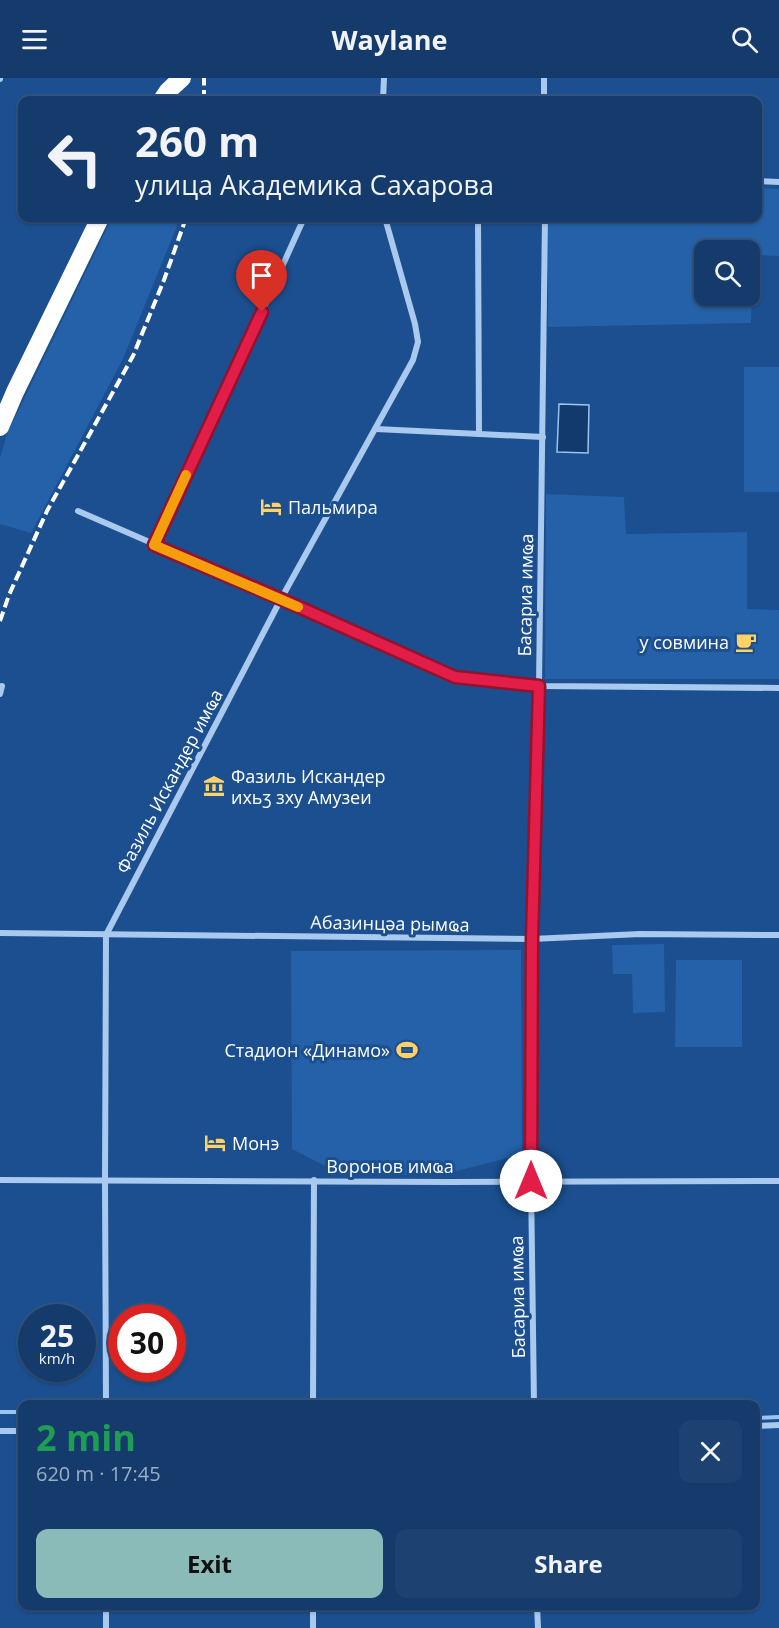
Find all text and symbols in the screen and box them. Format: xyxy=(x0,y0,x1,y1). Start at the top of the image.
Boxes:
text: Waylane xyxy=(331,21,448,58)
icon: menu xyxy=(18,23,51,56)
icon: search xyxy=(728,23,761,56)
text: 260 m xyxy=(135,112,259,169)
icon: left xyxy=(36,120,114,198)
text: улица Академика Сахарова xyxy=(135,166,494,203)
map controls xyxy=(694,240,760,306)
button: search xyxy=(694,240,760,306)
pin xyxy=(236,250,287,312)
icon: arrive xyxy=(245,259,278,292)
hotel icon: Пальмира xyxy=(259,495,283,519)
place label: Пальмира xyxy=(288,495,378,519)
street label: Басариа имҩа xyxy=(512,533,538,657)
place label: у совмина xyxy=(639,630,729,654)
cafe icon: у совмина xyxy=(734,630,758,654)
street label: Фазиль Искандер имҩа xyxy=(110,685,228,877)
place label: Фазиль Искандер ихьӡ зху Амузеи xyxy=(231,764,386,809)
museum icon: Фазиль Искандер ихьӡ зху Амузеи xyxy=(202,774,226,798)
street label: Абазинцәа рымҩа xyxy=(310,910,470,936)
place label: Cтадион «Динамо» xyxy=(224,1038,390,1062)
sports icon: Cтадион «Динамо» xyxy=(395,1038,419,1062)
hotel icon: Монэ xyxy=(203,1131,227,1155)
place label: Монэ xyxy=(232,1131,279,1155)
position arrow xyxy=(499,1149,563,1213)
street label: Воронов имҩа xyxy=(326,1154,454,1178)
street label: Басариа имҩа xyxy=(504,1235,530,1359)
speed limit sign: 30 xyxy=(108,1304,186,1382)
text: 25 xyxy=(40,1315,74,1356)
text: km/h xyxy=(39,1348,75,1368)
text: 2 min xyxy=(36,1413,136,1462)
button: close xyxy=(679,1420,742,1483)
text: 620 m · 17:45 xyxy=(36,1460,161,1487)
button: Exit xyxy=(36,1529,383,1598)
button: Share xyxy=(395,1529,742,1598)

